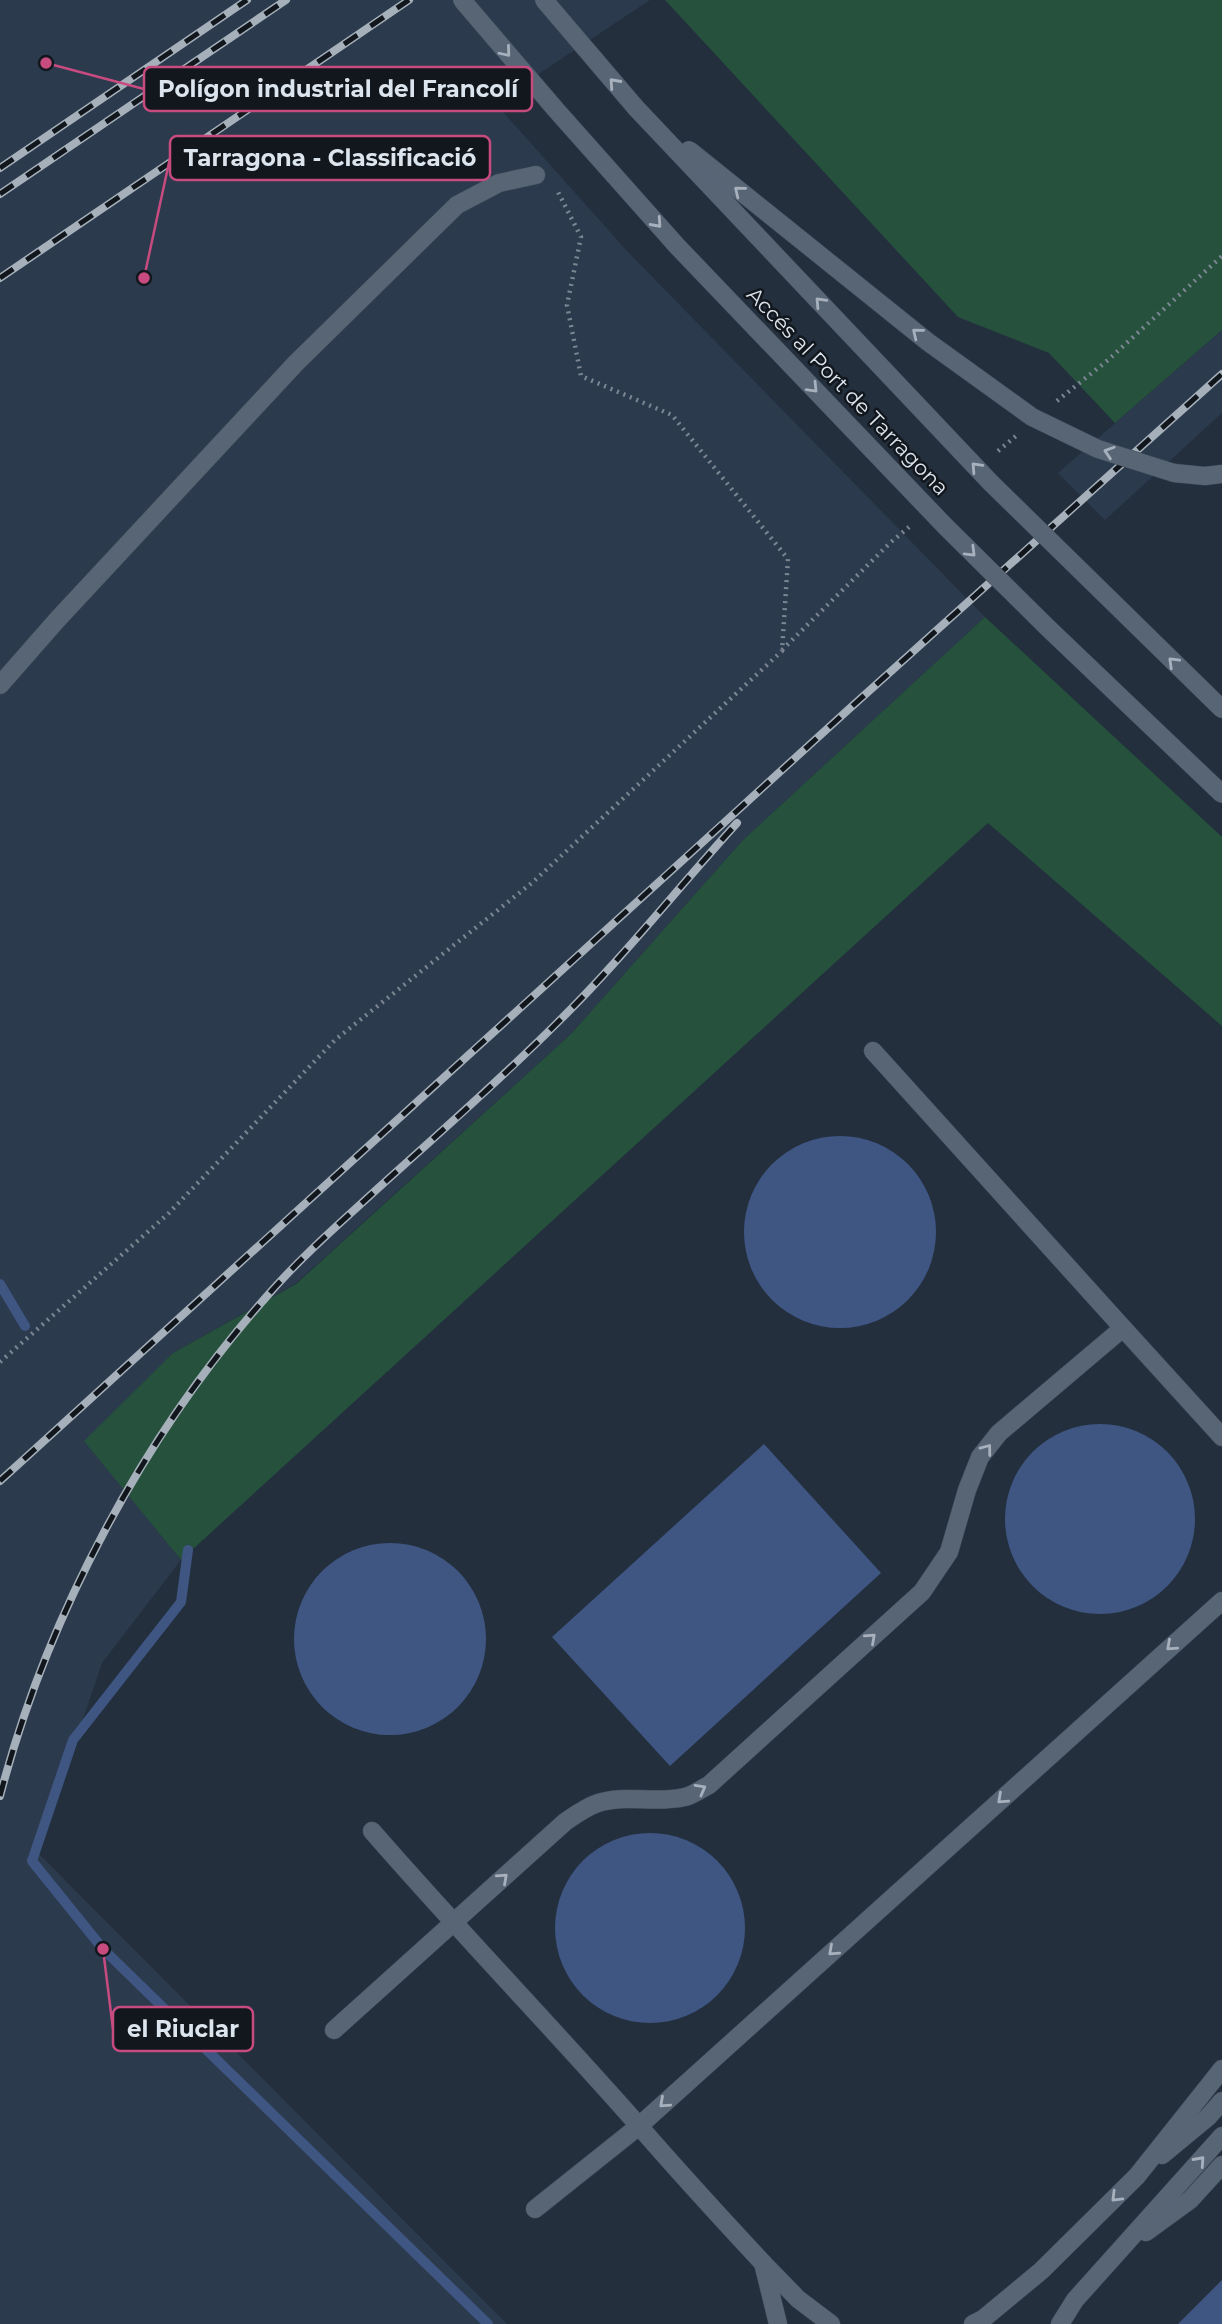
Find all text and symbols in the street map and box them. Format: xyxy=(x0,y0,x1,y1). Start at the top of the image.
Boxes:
one-way arrow xyxy=(498,44,510,57)
callout: Polígon industrial del Francolí xyxy=(144,67,532,111)
text: Polígon industrial del Francolí xyxy=(158,75,520,103)
one-way arrow xyxy=(610,78,622,91)
callout: Tarragona - Classificació xyxy=(170,136,490,180)
text: Tarragona - Classificació xyxy=(184,144,476,172)
one-way arrow xyxy=(735,186,747,199)
one-way arrow xyxy=(648,215,661,228)
street label: Accés al Port de Tarragona xyxy=(742,282,954,500)
one-way arrow xyxy=(816,297,828,310)
one-way arrow xyxy=(912,328,925,341)
one-way arrow xyxy=(805,380,818,393)
one-way arrow xyxy=(1103,446,1115,461)
one-way arrow xyxy=(972,462,985,475)
one-way arrow xyxy=(963,543,976,556)
one-way arrow xyxy=(1168,657,1181,670)
one-way arrow xyxy=(979,1444,991,1456)
one-way arrow xyxy=(863,1634,876,1646)
one-way arrow xyxy=(1166,1638,1179,1651)
one-way arrow xyxy=(694,1784,707,1797)
one-way arrow xyxy=(997,1790,1010,1803)
one-way arrow xyxy=(495,1873,508,1886)
one-way arrow xyxy=(828,1943,841,1955)
callout: el Riuclar xyxy=(113,2007,253,2051)
text: el Riuclar xyxy=(127,2015,239,2043)
one-way arrow xyxy=(659,2095,672,2107)
one-way arrow xyxy=(1191,2156,1204,2169)
one-way arrow xyxy=(1112,2189,1124,2201)

